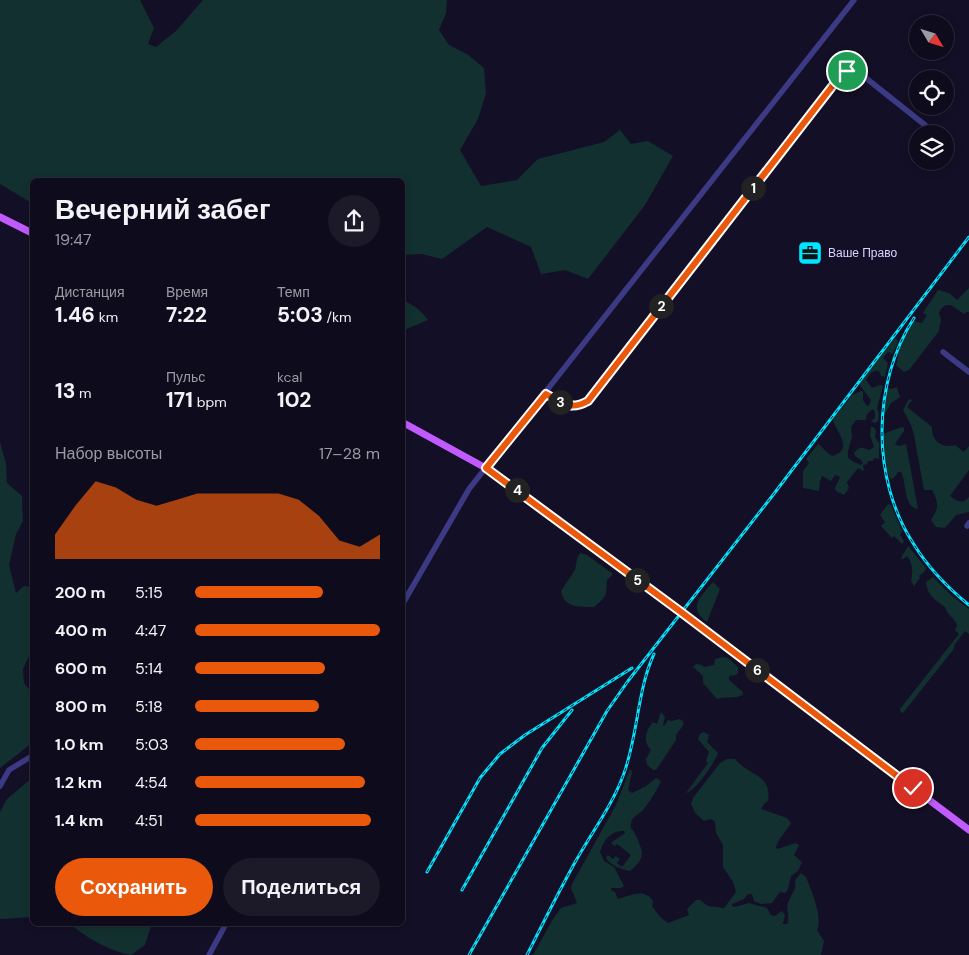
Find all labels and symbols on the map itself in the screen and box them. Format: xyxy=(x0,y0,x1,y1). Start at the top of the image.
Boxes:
north arrow xyxy=(909,15,954,60)
pin xyxy=(826,50,868,92)
pin: 1 xyxy=(740,176,766,200)
office icon: Ваше Право xyxy=(797,240,823,266)
place label: Ваше Право xyxy=(828,245,897,261)
pin: 2 xyxy=(648,294,674,318)
pin: 3 xyxy=(548,390,572,414)
pin: 4 xyxy=(504,478,530,502)
pin: 5 xyxy=(624,568,650,592)
pin: 6 xyxy=(744,658,770,682)
pin xyxy=(892,767,934,809)

